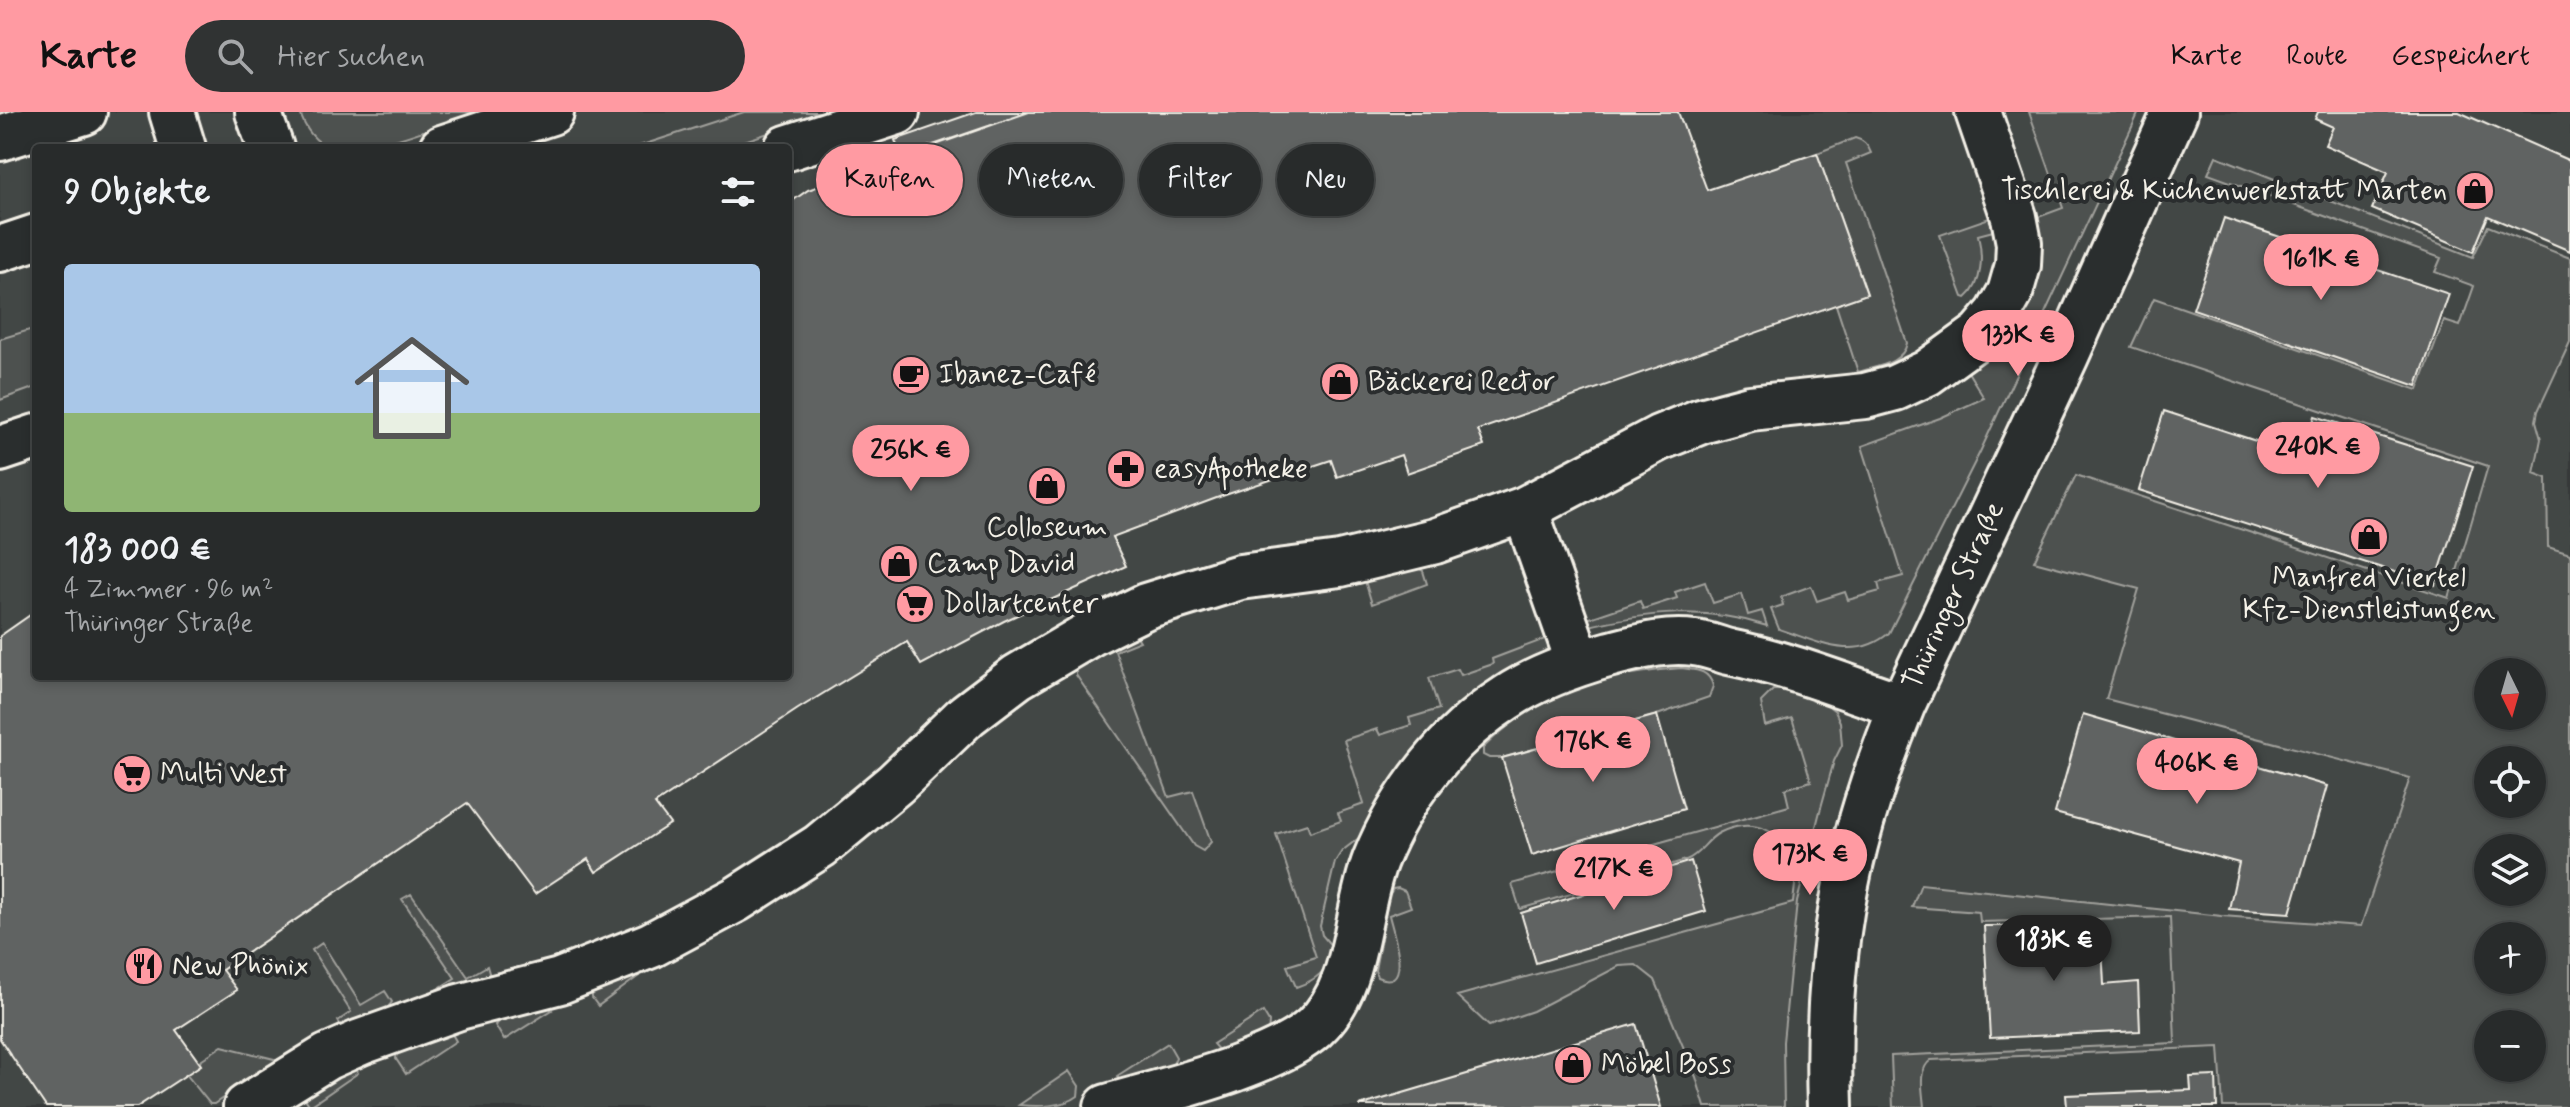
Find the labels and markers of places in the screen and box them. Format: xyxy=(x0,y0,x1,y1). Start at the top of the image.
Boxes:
shop icon: Tischlerei & Küchenwerkstatt Marten xyxy=(2454,170,2496,212)
place label: Tischlerei & Küchenwerkstatt Marten xyxy=(2001,173,2447,210)
pin: 161K € xyxy=(2256,234,2386,302)
pin: 133K € xyxy=(1953,310,2083,378)
cafe icon: Ibanez-Café xyxy=(890,354,932,396)
place label: Ibanez-Café xyxy=(939,357,1096,394)
shop icon: Bäckerei Rector xyxy=(1319,361,1361,403)
place label: Bäckerei Rector xyxy=(1368,364,1555,401)
pin: 240K € xyxy=(2253,422,2383,490)
pin: 256K € xyxy=(846,425,976,493)
pharmacy icon: easyApotheke xyxy=(1105,448,1147,490)
place label: easyApotheke xyxy=(1154,451,1308,491)
shop icon: Colloseum xyxy=(1026,465,1068,507)
place label: Colloseum xyxy=(987,510,1107,547)
shop icon: Manfred Viertel Kfz-Dienstleistungen xyxy=(2348,516,2390,558)
shop icon: Camp David xyxy=(878,543,920,585)
place label: Camp David xyxy=(927,546,1075,583)
place label: Manfred Viertel Kfz-Dienstleistungen xyxy=(2243,560,2495,632)
supermarket icon: Dollartcenter xyxy=(894,583,936,625)
place label: Dollartcenter xyxy=(943,586,1099,623)
pin: 176K € xyxy=(1528,716,1658,784)
pin: 406K € xyxy=(2132,738,2262,806)
supermarket icon: Multi West xyxy=(111,753,153,795)
place label: Multi West xyxy=(160,756,288,793)
pin: 173K € xyxy=(1745,829,1875,897)
pin: 217K € xyxy=(1549,844,1679,912)
pin: 183K € xyxy=(1989,915,2119,983)
restaurant icon: New Phönix xyxy=(123,945,165,987)
place label: New Phönix xyxy=(172,948,308,985)
shop icon: Möbel Boss xyxy=(1552,1044,1594,1086)
place label: Möbel Boss xyxy=(1601,1047,1731,1084)

